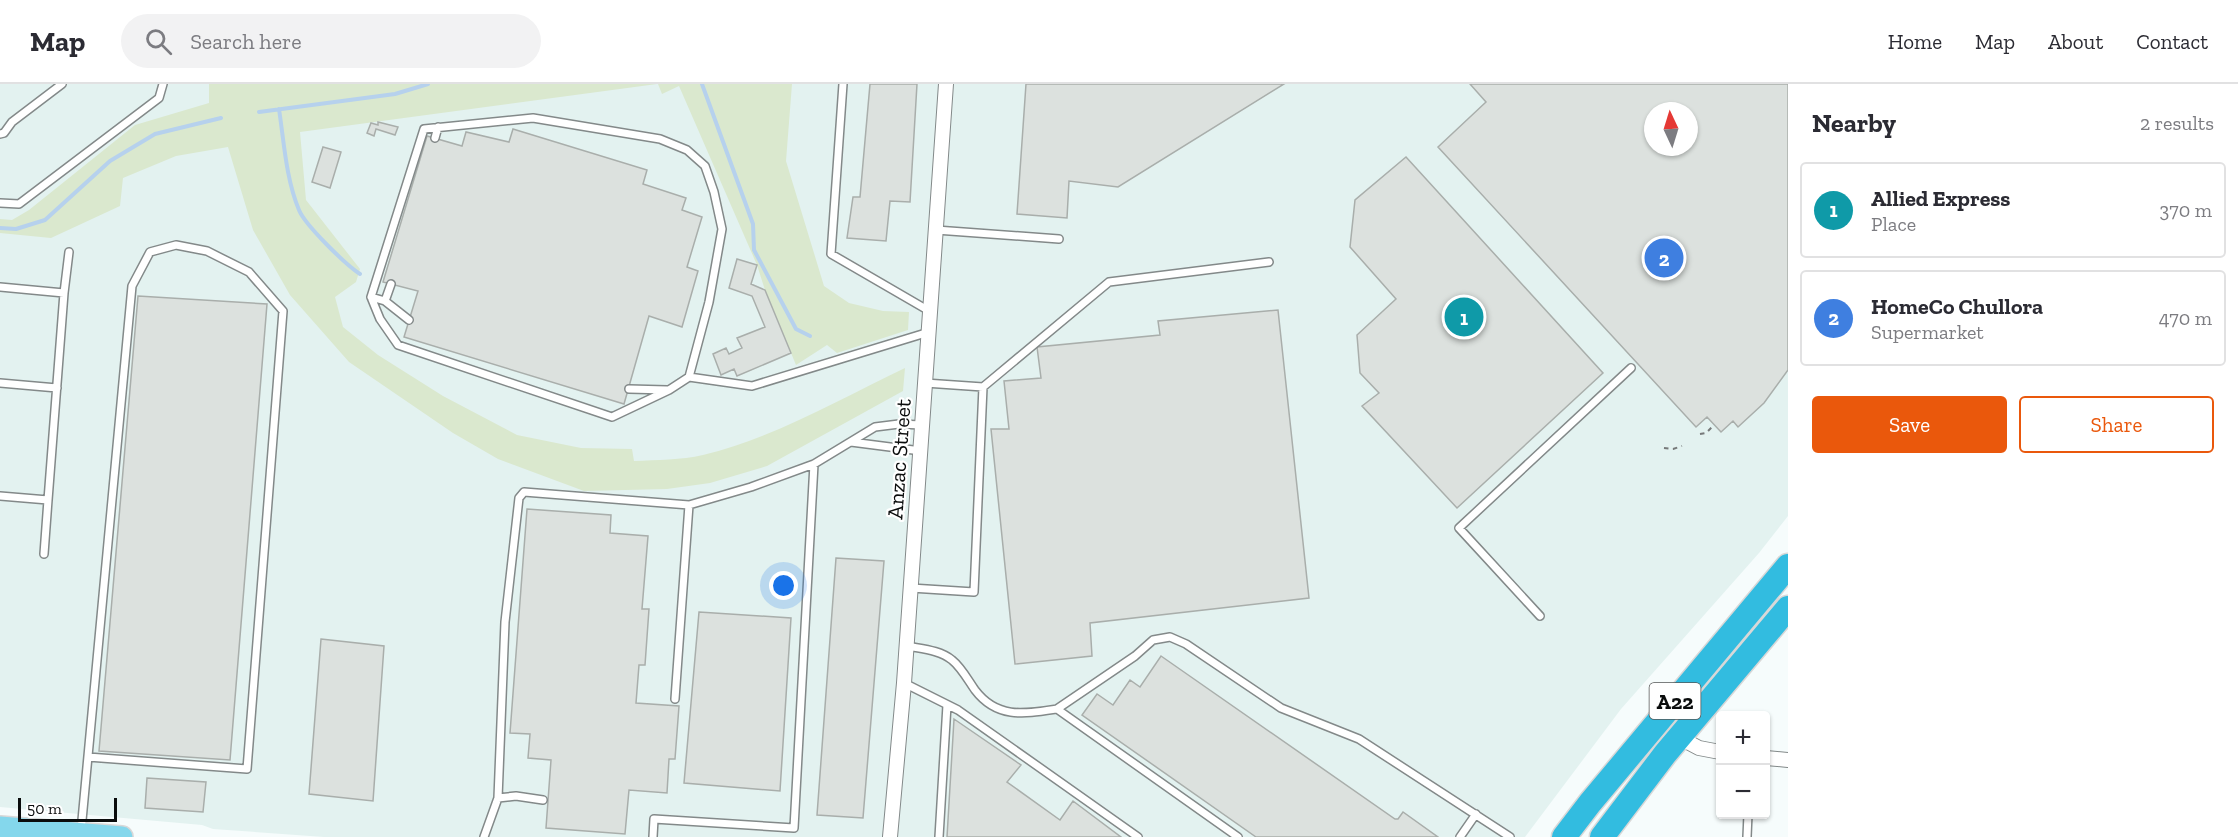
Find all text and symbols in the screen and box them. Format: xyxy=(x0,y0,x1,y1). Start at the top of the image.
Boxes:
search box xyxy=(121,14,541,68)
text: Map xyxy=(30,25,85,58)
icon: search xyxy=(142,25,175,58)
text: Search here xyxy=(190,28,302,55)
text: Home xyxy=(1888,29,1942,54)
text: Map xyxy=(1975,29,2015,54)
text: About xyxy=(2048,29,2103,54)
text: Contact xyxy=(2136,29,2208,54)
north arrow xyxy=(1644,102,1698,156)
text: Nearby xyxy=(1812,107,1896,139)
text: 2 results xyxy=(2140,111,2214,135)
text: Allied Express xyxy=(1871,185,2010,212)
text: 1 xyxy=(1829,198,1838,222)
text: 370 m xyxy=(2159,198,2212,222)
text: Place xyxy=(1871,212,1916,236)
pin: 2 xyxy=(1644,236,1684,280)
text: HomeCo Chullora xyxy=(1871,293,2043,320)
pin: 1 xyxy=(1444,294,1484,340)
text: 2 xyxy=(1828,306,1839,330)
text: 470 m xyxy=(2159,306,2212,330)
text: Supermarket xyxy=(1871,320,1984,344)
button: Save xyxy=(1812,396,2007,453)
button: Share xyxy=(2019,396,2214,453)
street label: Anzac Street xyxy=(881,397,917,520)
your location xyxy=(769,571,798,600)
road number: A22 xyxy=(1650,683,1700,719)
map controls xyxy=(1716,711,1770,819)
button: + xyxy=(1716,711,1770,765)
button: − xyxy=(1716,765,1770,819)
scale bar xyxy=(18,795,117,822)
text: 50 m xyxy=(27,799,62,818)

